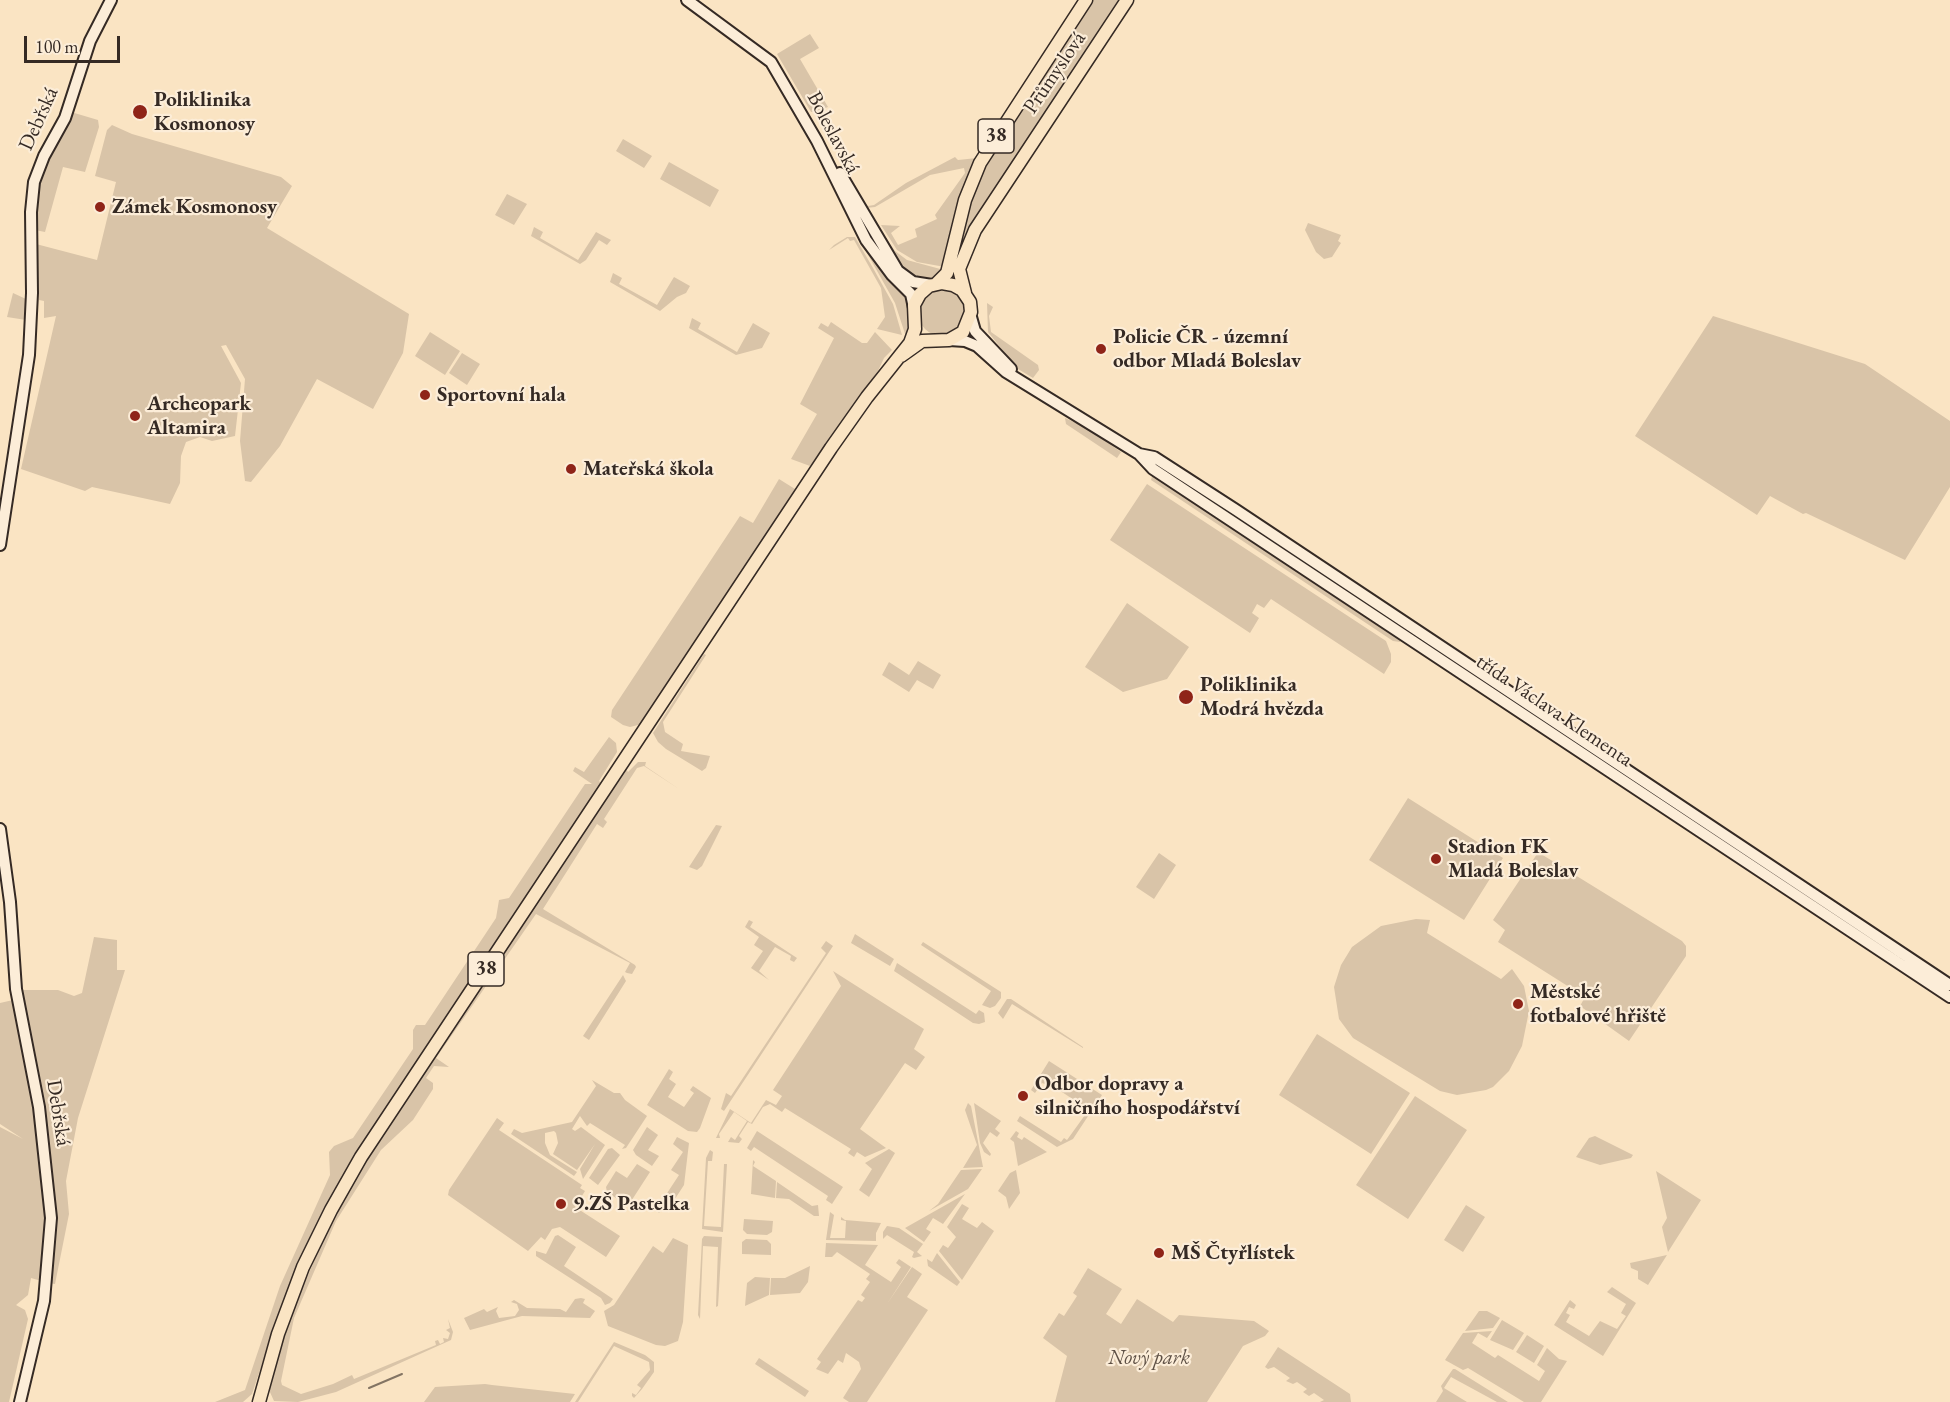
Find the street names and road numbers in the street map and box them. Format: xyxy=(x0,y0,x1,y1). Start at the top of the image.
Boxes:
street label: Průmyslová xyxy=(1018,27,1092,119)
street label: Debřská xyxy=(14,83,64,155)
street label: Boleslavská xyxy=(801,88,865,178)
road number: 38 xyxy=(978,119,1014,153)
street label: třída Václava Klementa xyxy=(1471,649,1637,773)
road number: 38 xyxy=(468,952,504,986)
street label: Debřská xyxy=(40,1078,76,1148)

